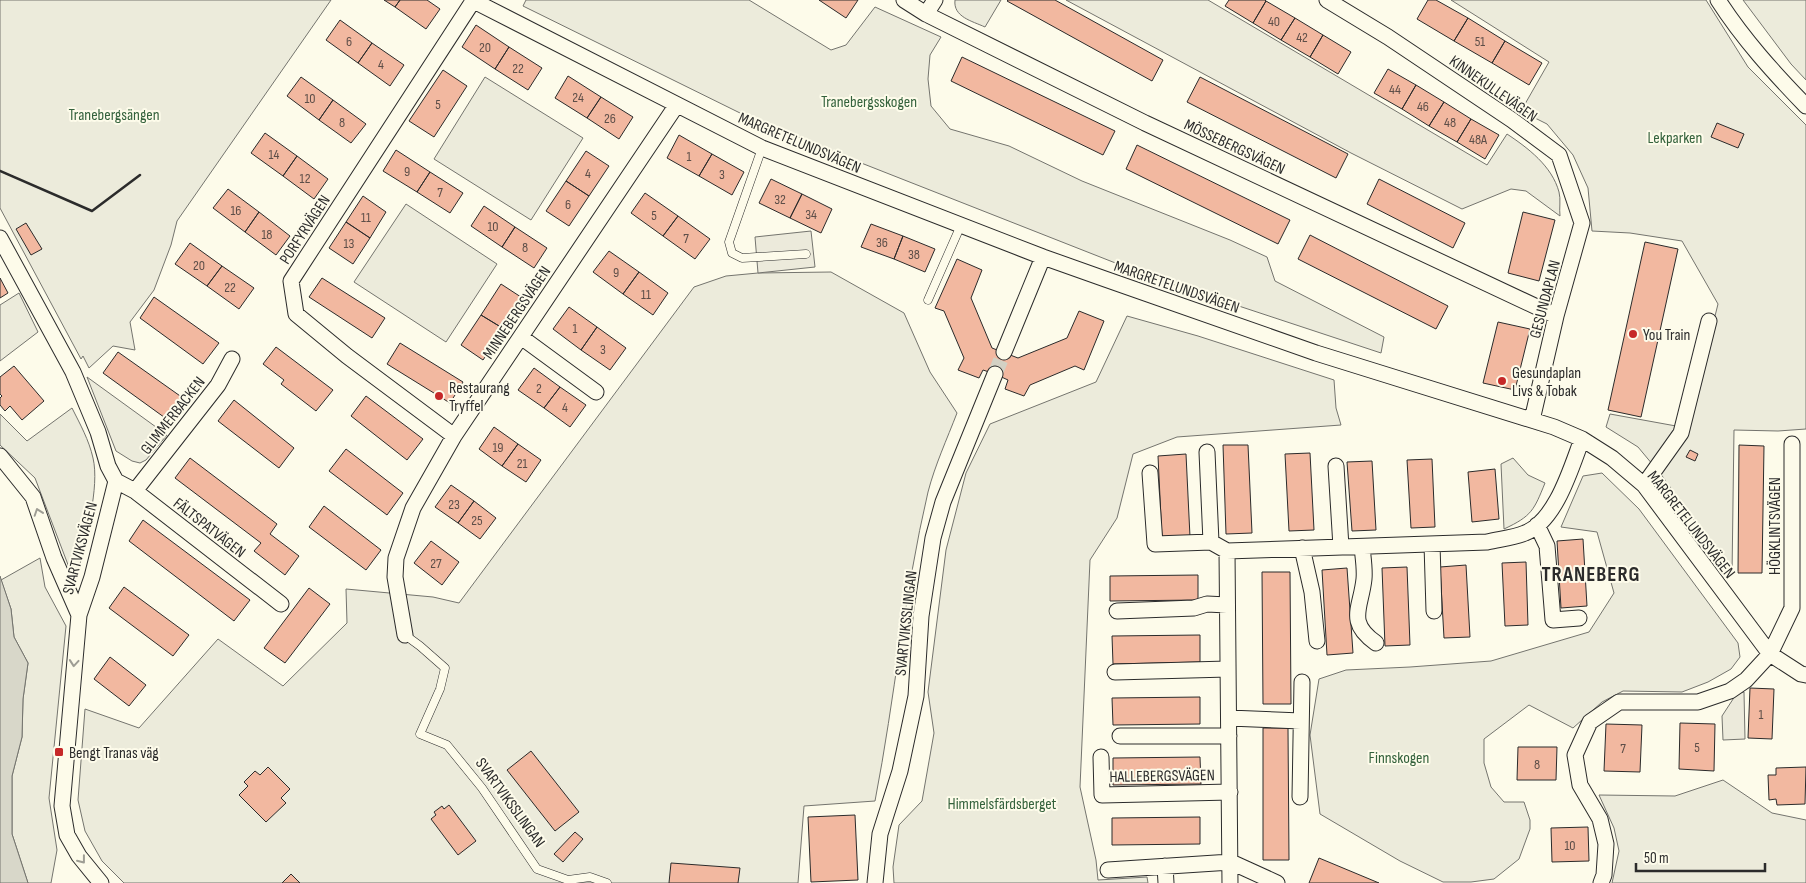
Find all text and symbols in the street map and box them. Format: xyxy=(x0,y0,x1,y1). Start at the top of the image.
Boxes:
house number: 40 xyxy=(1268,13,1280,30)
house number: 42 xyxy=(1296,29,1308,46)
house number: 6 xyxy=(346,33,352,50)
house number: 51 xyxy=(1475,33,1485,50)
house number: 20 xyxy=(479,39,491,56)
street label: KINNEKULLEVÄGEN xyxy=(1445,52,1541,127)
house number: 4 xyxy=(378,56,384,73)
house number: 22 xyxy=(512,60,524,77)
house number: 44 xyxy=(1389,81,1401,98)
house number: 24 xyxy=(572,89,584,106)
house number: 10 xyxy=(304,90,316,107)
park label: Tranebergsskogen xyxy=(821,93,917,112)
house number: 5 xyxy=(435,96,441,113)
house number: 46 xyxy=(1417,98,1429,115)
park label: Tranebergsängen xyxy=(69,106,160,125)
street label: MARGRETELUNDSVÄGEN xyxy=(735,109,864,178)
house number: 26 xyxy=(604,110,616,127)
house number: 8 xyxy=(339,114,345,131)
house number: 48 xyxy=(1444,114,1456,131)
street label: MÖSSEBERGSVÄGEN xyxy=(1181,116,1288,179)
park label: Lekparken xyxy=(1648,129,1702,148)
house number: 48A xyxy=(1469,131,1488,148)
house number: 14 xyxy=(269,146,280,163)
house number: 1 xyxy=(687,148,692,165)
house number: 9 xyxy=(404,163,410,180)
house number: 4 xyxy=(585,165,591,182)
house number: 3 xyxy=(719,166,725,183)
house number: 12 xyxy=(300,170,311,187)
house number: 7 xyxy=(437,184,443,201)
house number: 32 xyxy=(774,191,786,208)
street label: PORFYRVÄGEN xyxy=(276,192,335,268)
house number: 6 xyxy=(565,196,571,213)
house number: 16 xyxy=(230,202,242,219)
house number: 34 xyxy=(805,206,817,223)
house number: 5 xyxy=(651,207,657,224)
house number: 11 xyxy=(361,209,371,226)
house number: 10 xyxy=(487,218,499,235)
house number: 18 xyxy=(261,226,273,243)
house number: 7 xyxy=(683,230,689,247)
house number: 36 xyxy=(876,234,888,251)
house number: 13 xyxy=(344,235,355,252)
house number: 8 xyxy=(522,239,528,256)
house number: 38 xyxy=(908,246,920,263)
house number: 20 xyxy=(193,257,205,274)
street label: MARGRETELUNDSVÄGEN xyxy=(1111,257,1242,318)
street label: GESUNDAPLAN xyxy=(1526,258,1565,340)
street label: MINNEBERGSVÄGEN xyxy=(479,263,555,363)
house number: 9 xyxy=(613,264,619,281)
house number: 22 xyxy=(224,279,236,296)
house number: 11 xyxy=(641,286,651,303)
house number: 1 xyxy=(573,320,578,337)
place label: You Train xyxy=(1643,326,1690,345)
marker: You Train xyxy=(1627,328,1639,340)
house number: 3 xyxy=(600,341,606,358)
place label: Gesundaplan Livs & Tobak xyxy=(1512,364,1581,401)
street label: GLIMMERBACKEN xyxy=(137,373,209,459)
marker: Gesundaplan Livs & Tobak xyxy=(1496,375,1508,387)
place label: Restaurang Tryffel xyxy=(449,379,510,416)
house number: 2 xyxy=(536,380,542,397)
marker: Restaurang Tryffel xyxy=(433,390,445,402)
house number: 4 xyxy=(562,399,568,416)
house number: 19 xyxy=(492,439,504,456)
house number: 21 xyxy=(517,455,527,472)
street label: MARGRETELUNDSVÄGEN xyxy=(1643,467,1739,583)
street label: HÖGKLINTSVÄGEN xyxy=(1766,477,1785,575)
street label: FÄLTSPATVÄGEN xyxy=(169,494,249,562)
house number: 23 xyxy=(448,496,460,513)
street label: SVARTVIKSVÄGEN xyxy=(59,500,102,597)
one-way arrow xyxy=(34,508,44,516)
house number: 25 xyxy=(471,512,483,529)
house number: 27 xyxy=(430,555,442,572)
district label: TRANEBERG xyxy=(1541,562,1641,587)
street label: SVARTVIKSSLINGAN xyxy=(892,570,921,677)
one-way arrow xyxy=(69,660,80,668)
house number: 1 xyxy=(1759,706,1764,723)
house number: 5 xyxy=(1694,739,1700,756)
house number: 7 xyxy=(1620,740,1626,757)
place label: Bengt Tranas väg xyxy=(69,744,159,763)
marker: Bengt Tranas väg xyxy=(53,746,65,758)
park label: Finnskogen xyxy=(1369,749,1429,768)
street label: SVARTVIKSSLINGAN xyxy=(471,755,549,851)
house number: 8 xyxy=(1534,756,1540,773)
street label: HALLEBERGSVÄGEN xyxy=(1109,766,1215,787)
park label: Himmelsfärdsberget xyxy=(948,795,1057,814)
house number: 10 xyxy=(1564,837,1576,854)
scale bar xyxy=(1636,840,1765,872)
text: 50 m xyxy=(1644,849,1669,868)
one-way arrow xyxy=(77,854,85,863)

